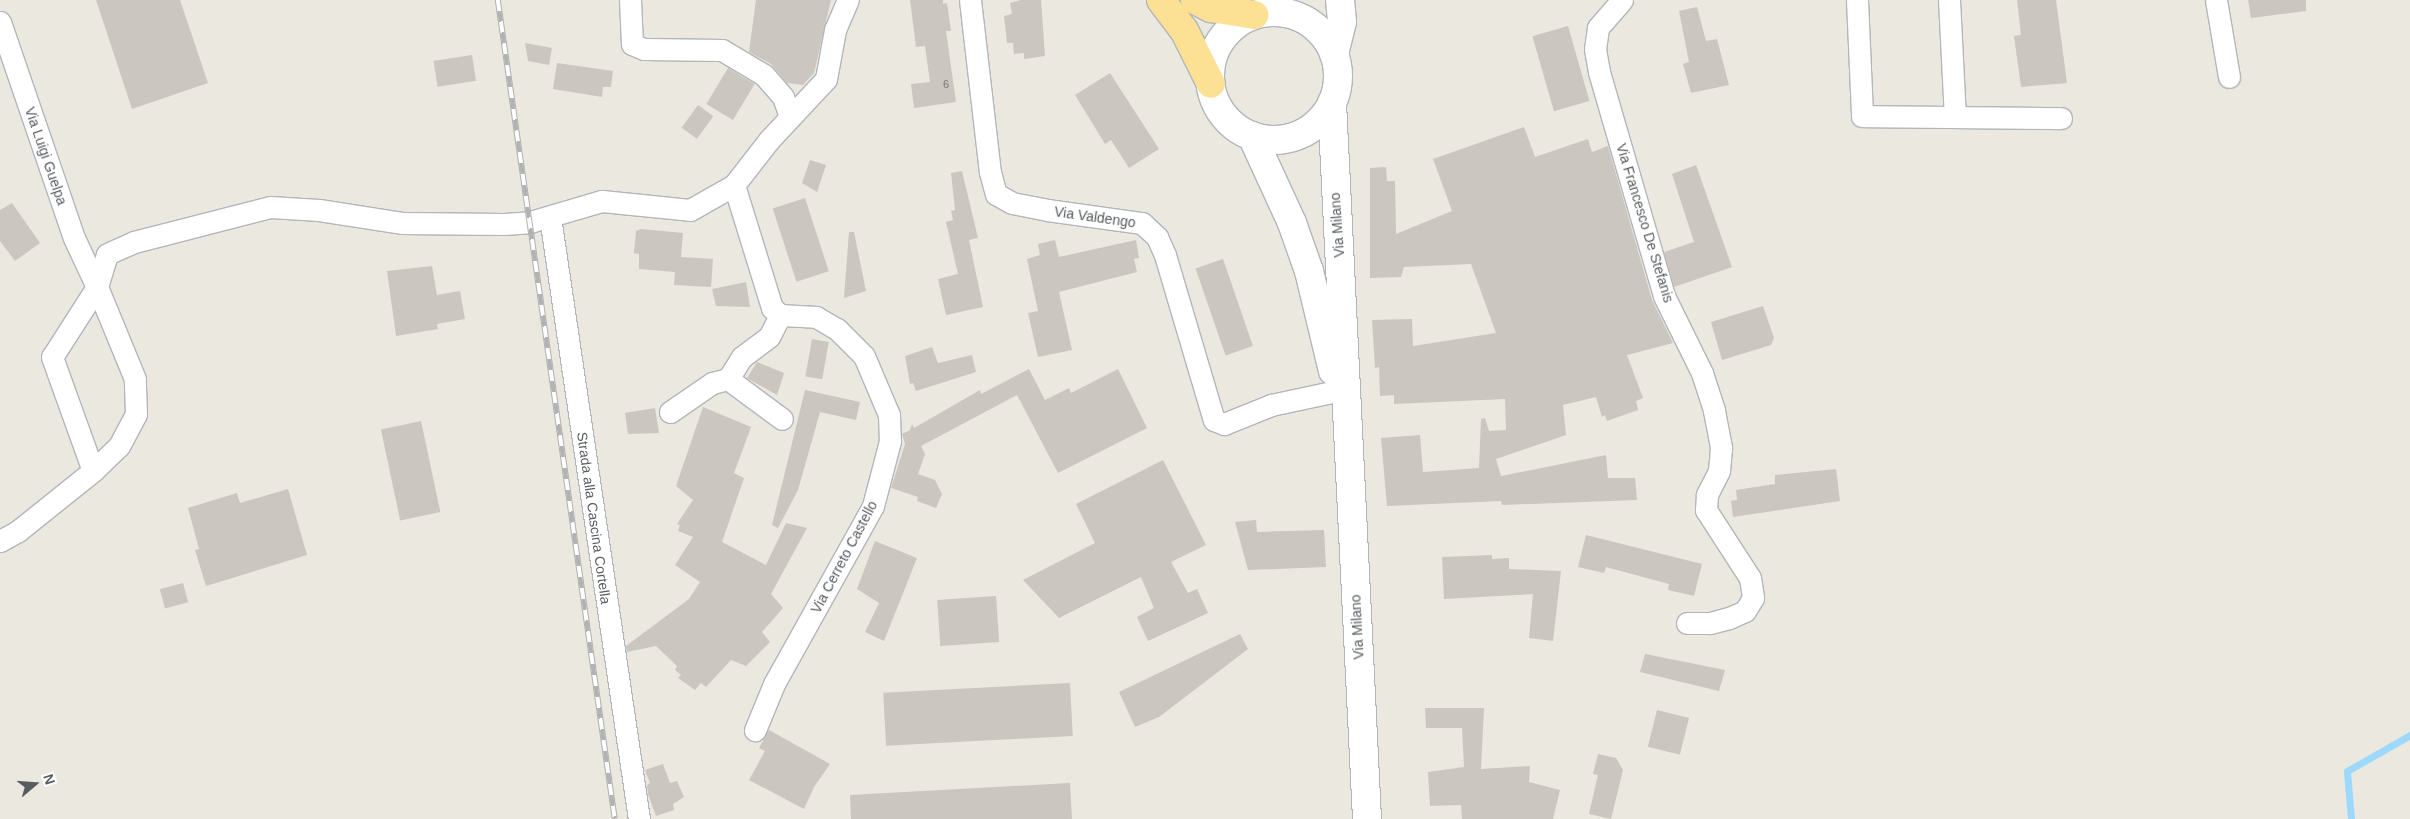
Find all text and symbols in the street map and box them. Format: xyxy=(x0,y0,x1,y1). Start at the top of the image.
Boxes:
house number: 6 xyxy=(943,77,949,91)
street label: Via Luigi Guelpa xyxy=(21,105,71,207)
street label: Via Francesco De Stefanis xyxy=(1613,141,1677,305)
street label: Via Milano xyxy=(1326,192,1348,258)
street label: Via Valdengo xyxy=(1053,203,1137,231)
street label: Strada alla Cascina Cortella xyxy=(574,431,614,605)
street label: Via Cerreto Castello xyxy=(807,498,881,616)
street label: Via Milano xyxy=(1347,594,1367,660)
north arrow xyxy=(10,759,60,809)
text: N xyxy=(40,772,58,787)

